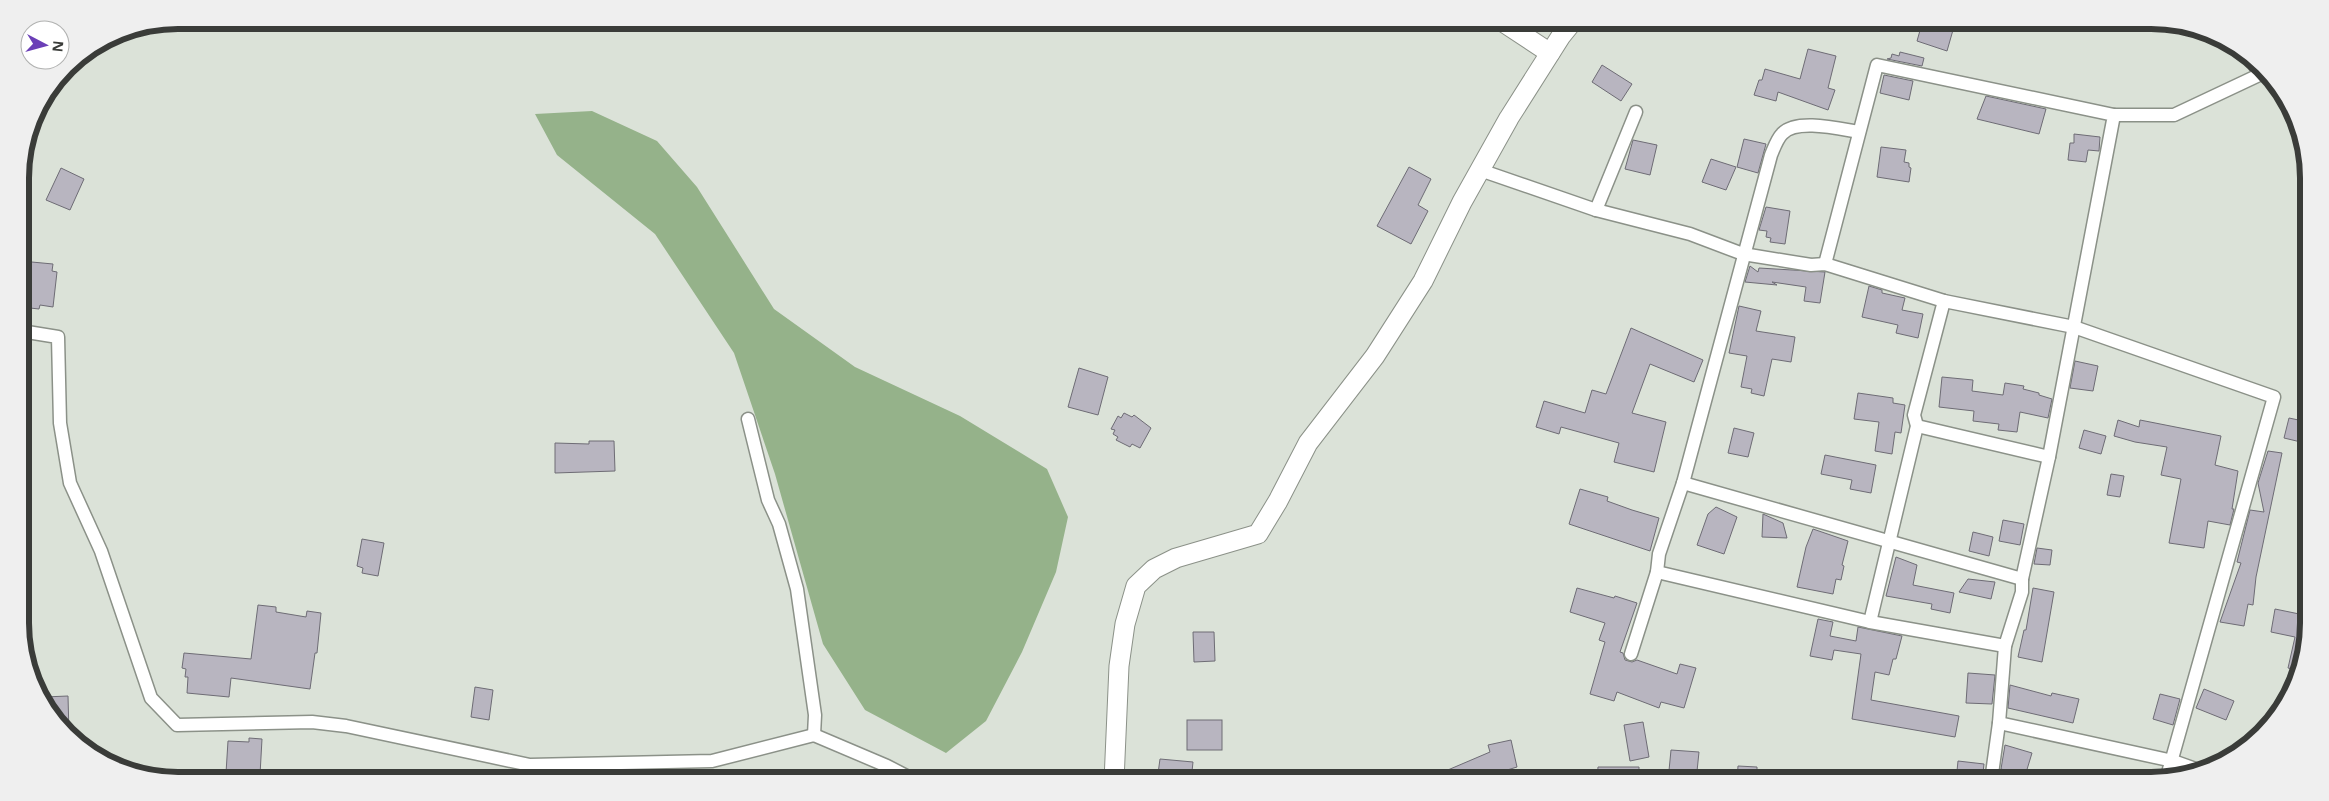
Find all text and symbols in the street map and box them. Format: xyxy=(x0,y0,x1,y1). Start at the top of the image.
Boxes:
north arrow xyxy=(20,20,70,70)
text: N xyxy=(48,40,68,53)

